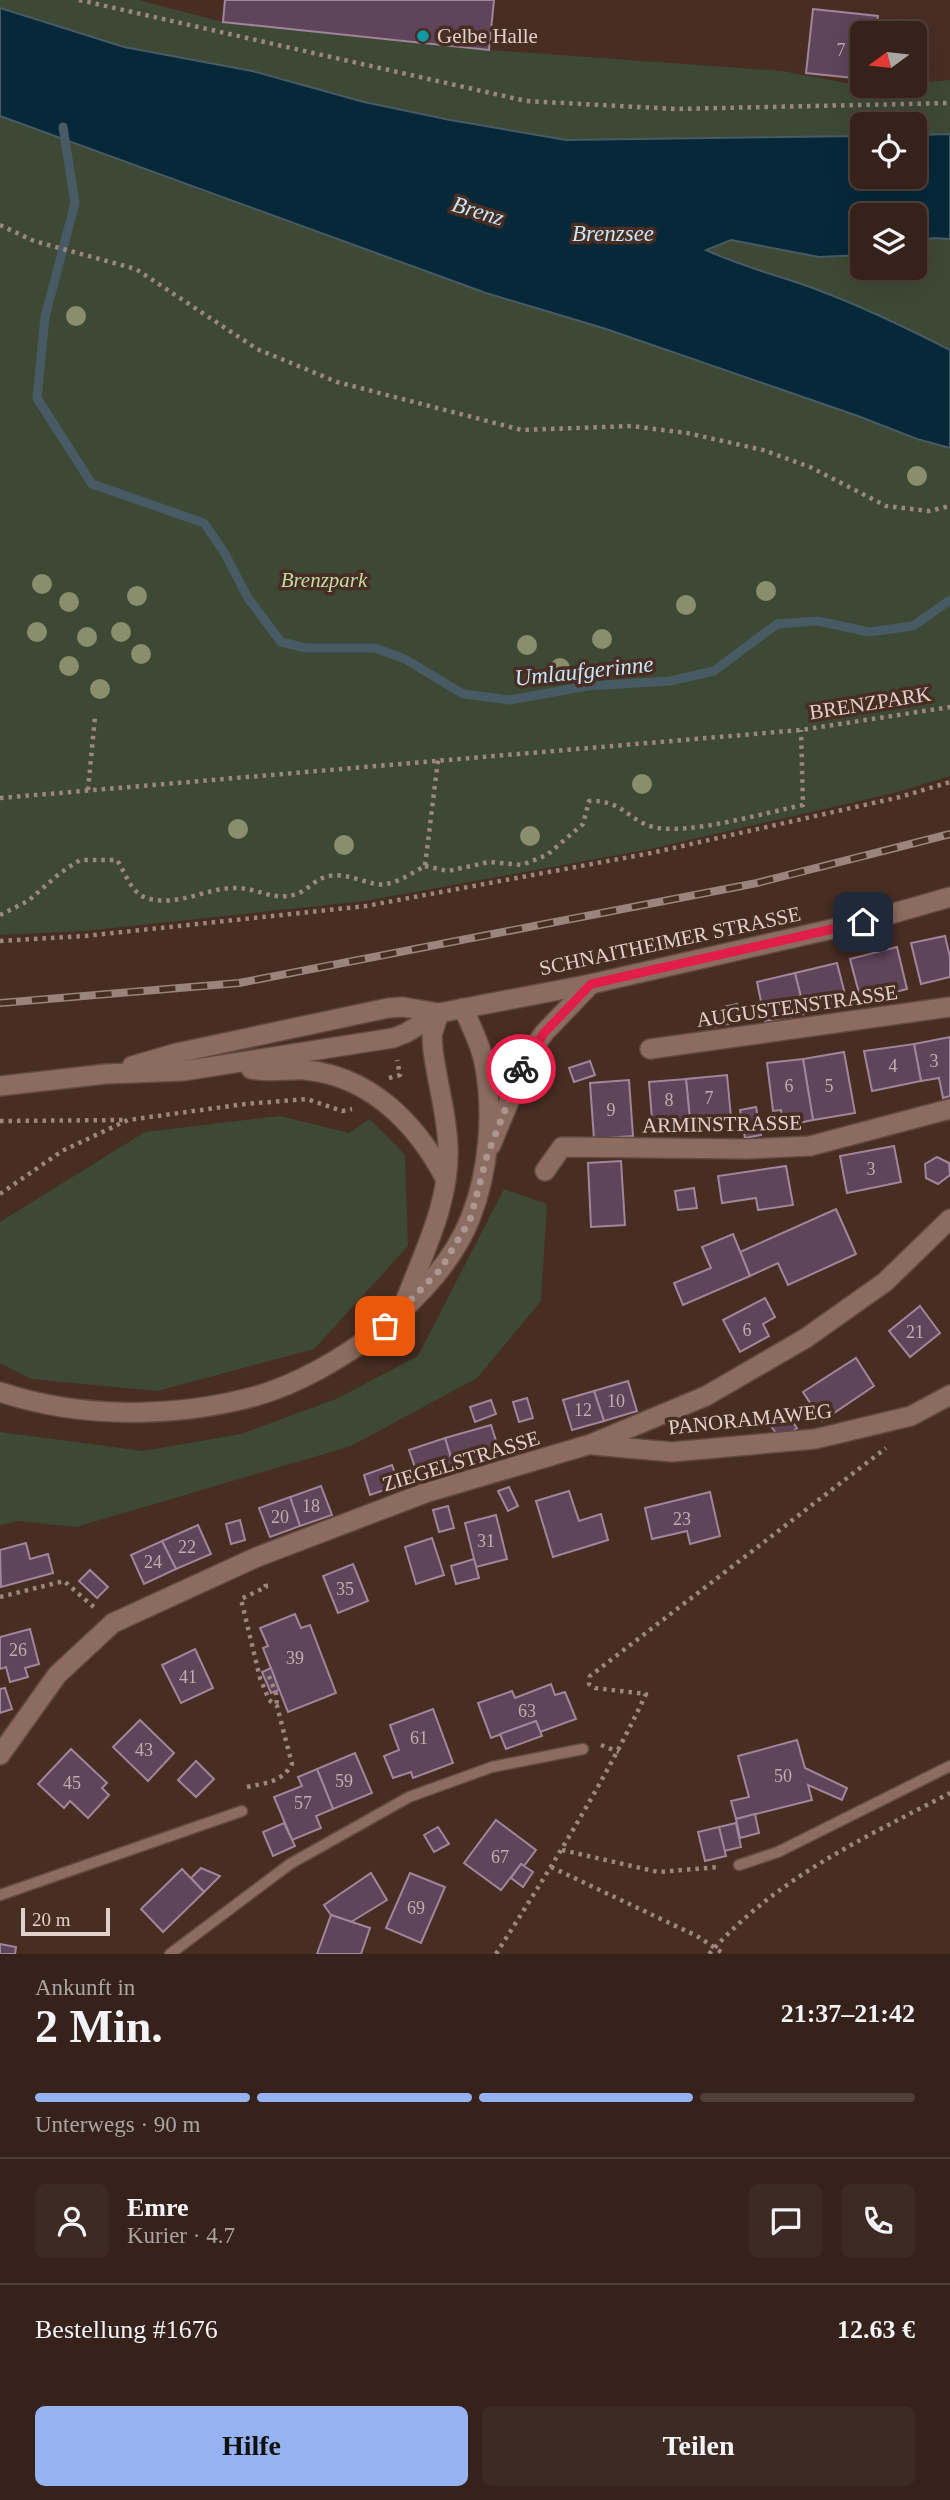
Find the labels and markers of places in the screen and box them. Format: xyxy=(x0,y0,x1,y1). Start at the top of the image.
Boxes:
place label: Gelbe Halle xyxy=(437,24,538,48)
marker: Gelbe Halle xyxy=(415,28,431,44)
pin xyxy=(833,892,893,952)
pin xyxy=(355,1296,415,1356)

